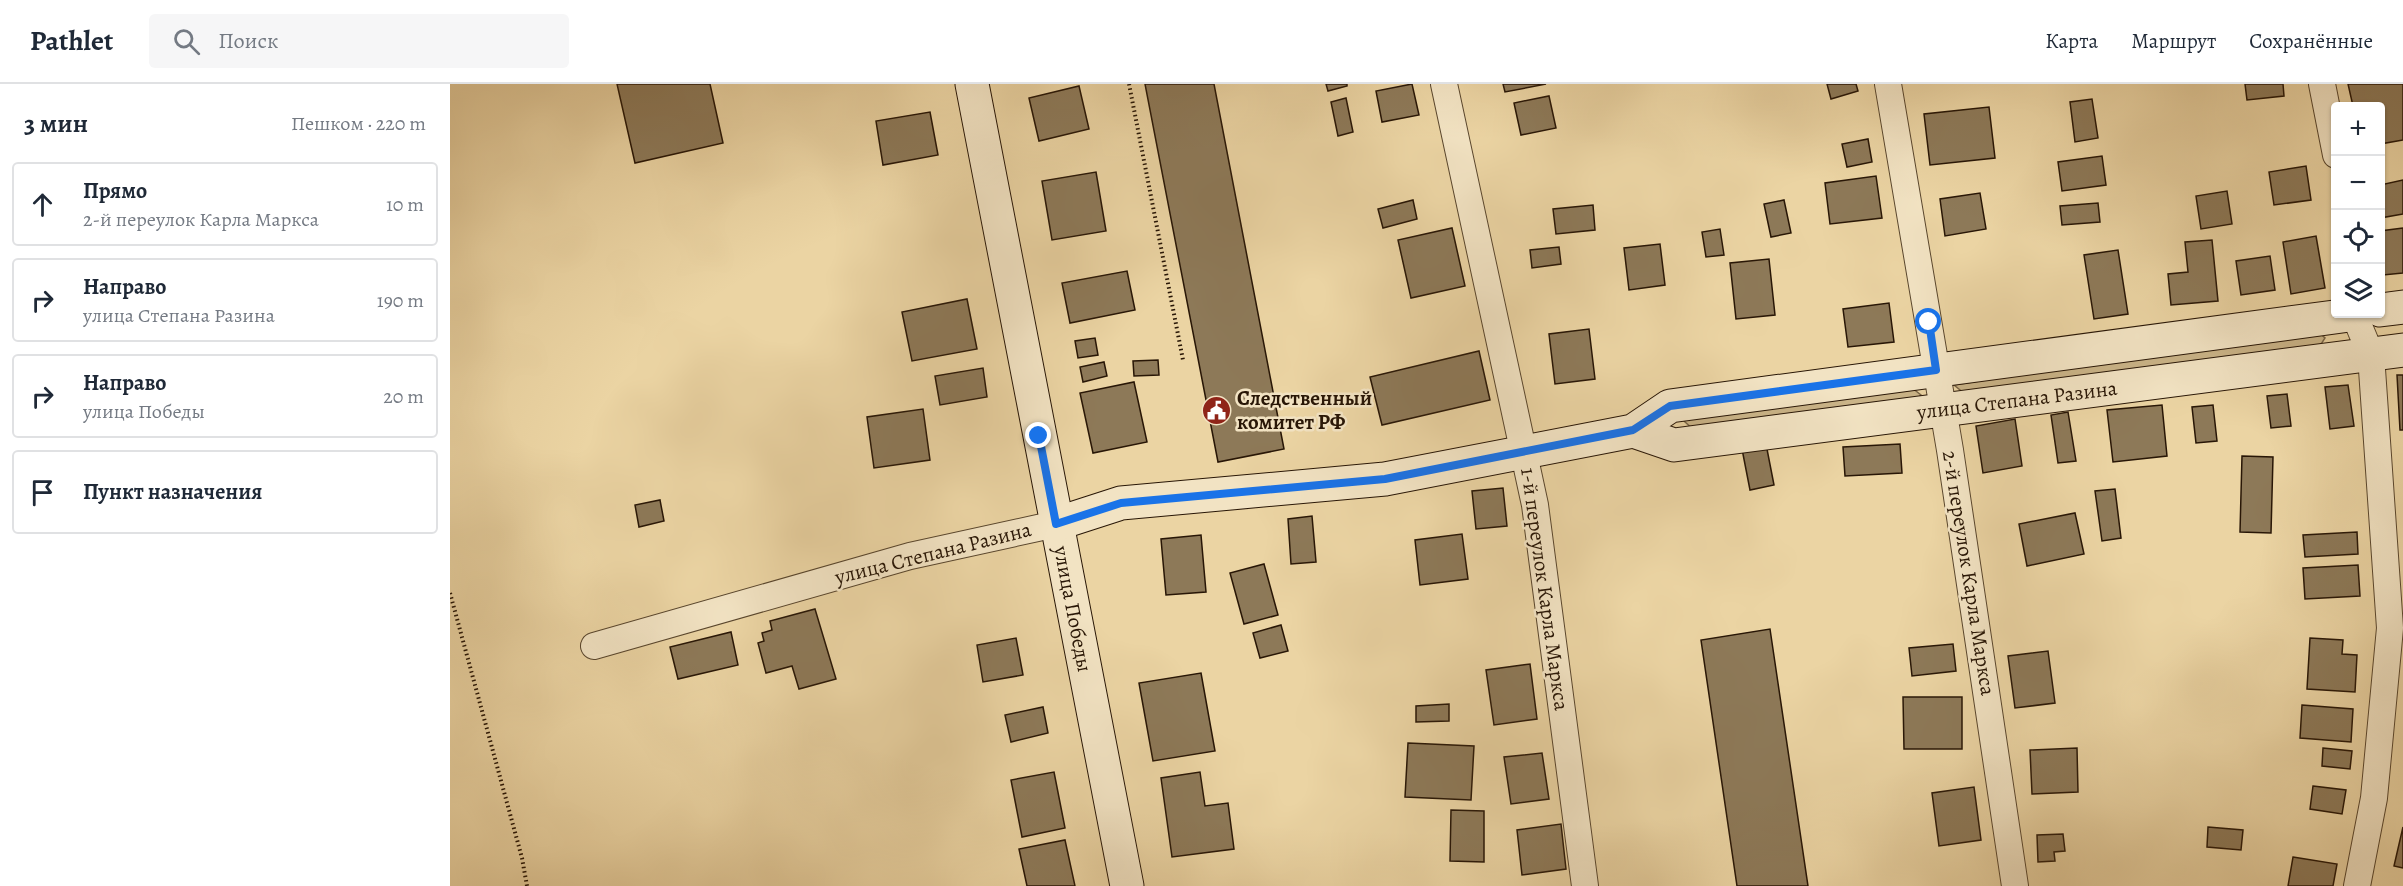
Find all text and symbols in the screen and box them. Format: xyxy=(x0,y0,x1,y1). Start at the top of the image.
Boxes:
search box xyxy=(149,14,569,68)
text: Pathlet xyxy=(30,22,113,60)
icon: search xyxy=(170,25,203,58)
text: Поиск xyxy=(218,26,278,56)
text: Карта xyxy=(2045,27,2098,55)
text: Маршрут xyxy=(2131,27,2216,55)
text: Сохранённые xyxy=(2249,27,2373,55)
map controls xyxy=(2331,102,2385,318)
button: + xyxy=(2331,102,2385,156)
text: 3 мин xyxy=(24,106,88,141)
text: Пешком · 220 m xyxy=(291,110,426,137)
button: − xyxy=(2331,156,2385,210)
text: Прямо xyxy=(83,176,147,206)
icon: ahead xyxy=(26,188,59,221)
text: 10 m xyxy=(386,191,424,218)
text: 2-й переулок Карла Маркса xyxy=(83,206,319,233)
button: locate xyxy=(2331,210,2385,264)
button: layers xyxy=(2331,264,2385,318)
text: Направо xyxy=(83,272,166,302)
icon: right xyxy=(26,284,59,317)
text: 190 m xyxy=(377,287,424,314)
text: улица Степана Разина xyxy=(83,302,275,329)
route start xyxy=(1915,308,1941,334)
text: Направо xyxy=(83,368,166,398)
street label: улица Степана Разина xyxy=(1914,374,2119,426)
icon: right xyxy=(26,380,59,413)
text: 20 m xyxy=(383,383,424,410)
place label: Следственный комитет РФ xyxy=(1237,384,1372,436)
public building icon: Следственный комитет РФ xyxy=(1200,394,1232,426)
text: улица Победы xyxy=(83,398,205,425)
route end xyxy=(1025,422,1051,448)
street label: 2-й переулок Карла Маркса xyxy=(1936,448,2002,698)
street label: 1-й переулок Карла Маркса xyxy=(1514,466,1576,713)
icon: arrive xyxy=(26,476,59,509)
text: Пункт назначения xyxy=(83,477,262,507)
street label: улица Степана Разина xyxy=(831,515,1034,591)
street label: улица Победы xyxy=(1047,543,1099,674)

